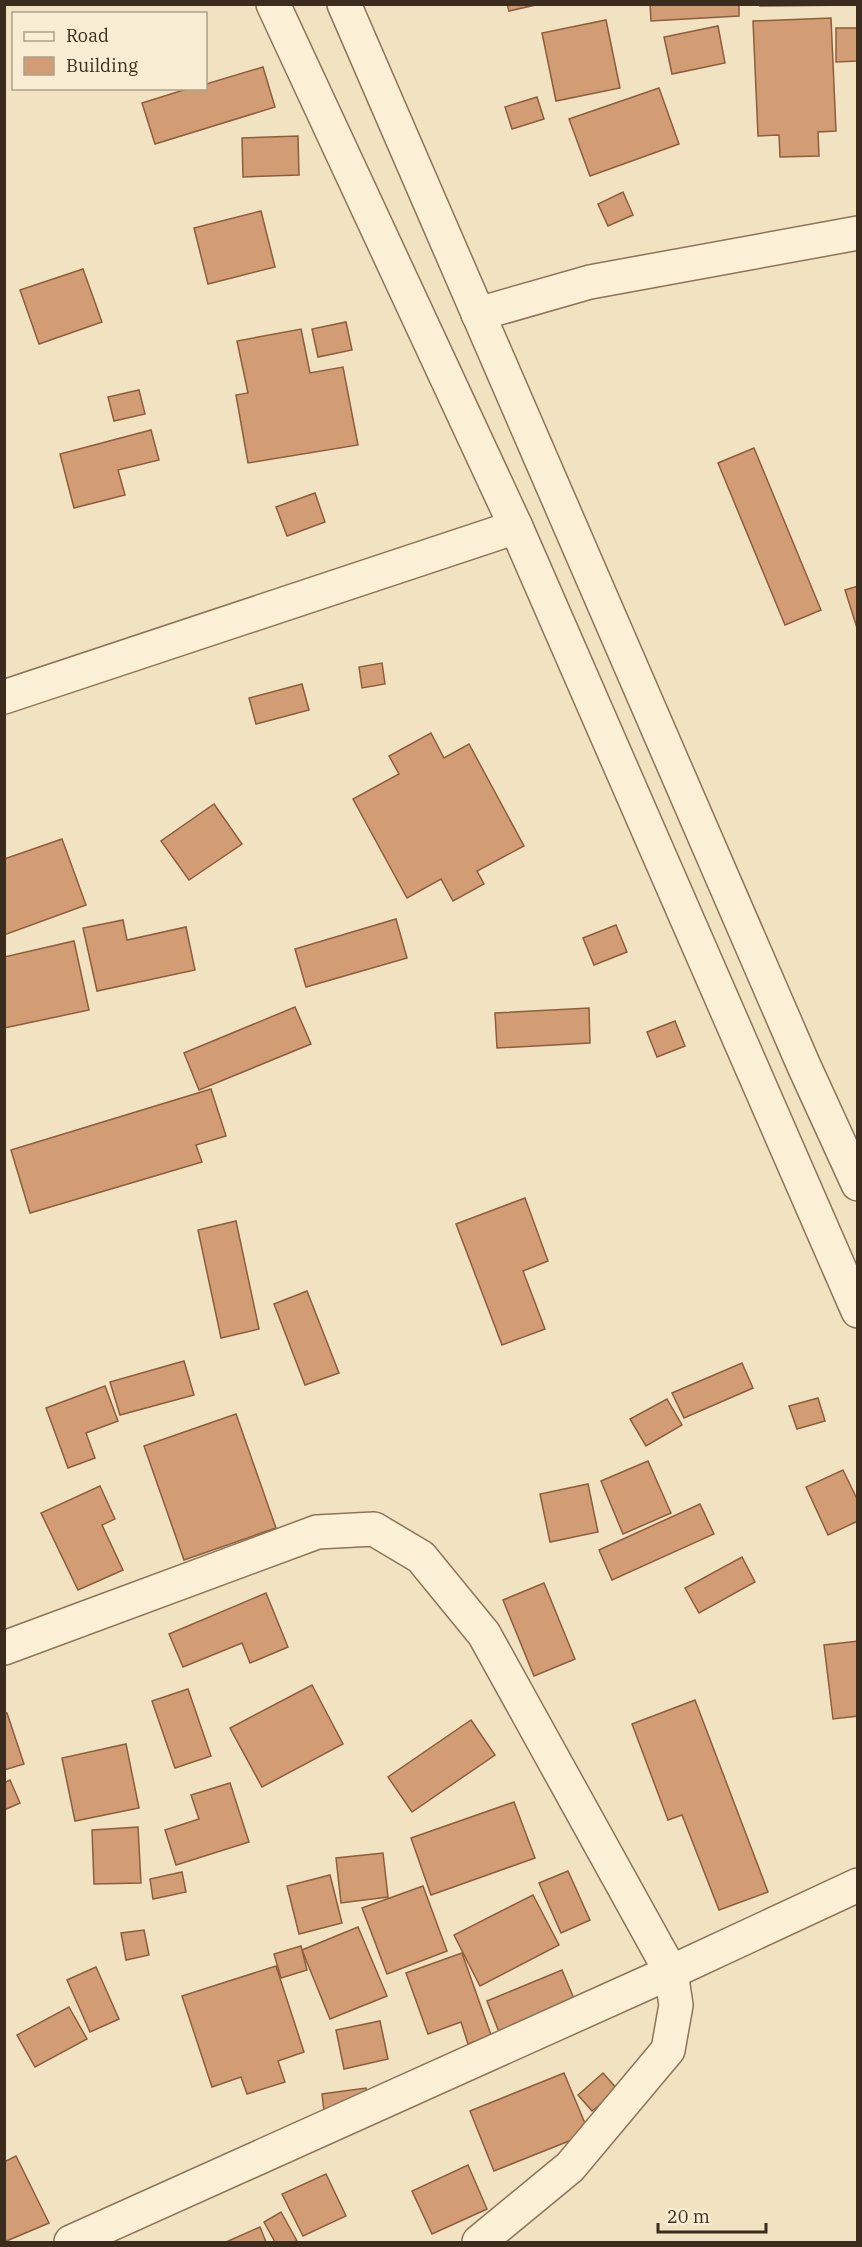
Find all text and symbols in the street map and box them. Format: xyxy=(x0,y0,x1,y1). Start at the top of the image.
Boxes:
legend xyxy=(12,12,207,90)
text: Road xyxy=(66,24,109,47)
text: Building xyxy=(66,54,138,77)
scale bar xyxy=(658,2196,766,2234)
text: 20 m xyxy=(667,2205,710,2228)

